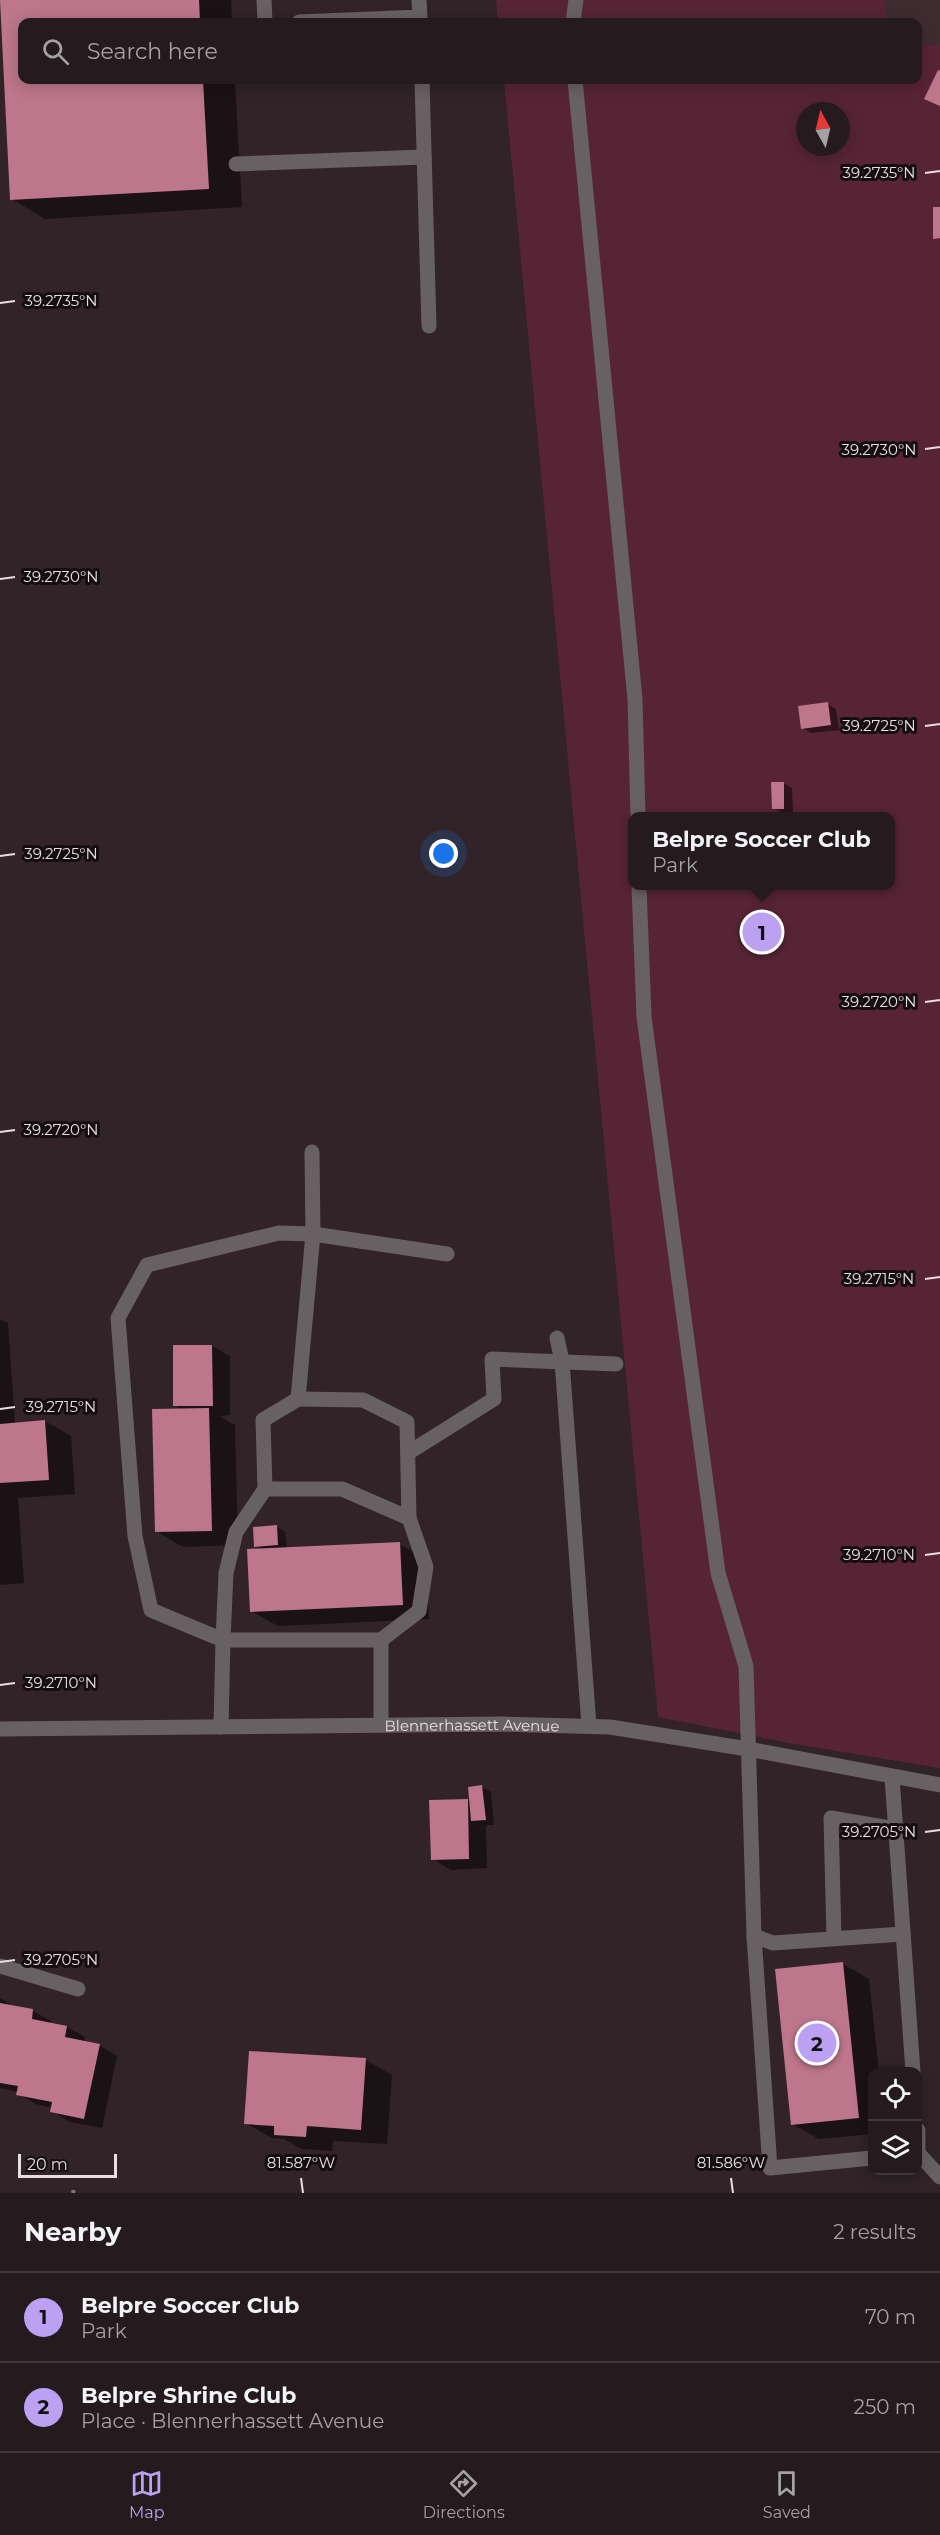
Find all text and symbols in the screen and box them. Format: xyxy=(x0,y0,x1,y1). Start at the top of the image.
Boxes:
search box xyxy=(18,18,922,84)
icon: search xyxy=(39,35,72,68)
text: Search here xyxy=(87,38,218,65)
north arrow xyxy=(796,102,850,156)
text: 39.2735°N xyxy=(842,163,916,182)
text: 39.2735°N xyxy=(24,291,98,310)
text: 39.2730°N xyxy=(842,440,916,459)
text: 39.2730°N xyxy=(24,567,98,586)
text: 39.2725°N xyxy=(842,716,916,735)
popup xyxy=(628,812,895,890)
text: Belpre Soccer Club xyxy=(652,826,871,853)
your location xyxy=(429,839,458,868)
text: 39.2725°N xyxy=(24,844,98,863)
text: Park xyxy=(652,853,698,877)
pin: 1 xyxy=(742,910,782,954)
text: 39.2720°N xyxy=(841,992,917,1011)
text: 39.2720°N xyxy=(23,1120,99,1139)
text: 39.2715°N xyxy=(844,1269,914,1288)
text: 39.2715°N xyxy=(26,1397,96,1416)
text: 39.2710°N xyxy=(843,1545,915,1564)
text: 39.2710°N xyxy=(25,1673,97,1692)
street label: Blennerhassett Avenue xyxy=(384,1714,560,1735)
text: 39.2705°N xyxy=(842,1822,916,1841)
text: 39.2705°N xyxy=(24,1950,98,1969)
pin: 2 xyxy=(798,2020,836,2066)
map controls xyxy=(868,2067,922,2175)
button: locate xyxy=(868,2067,922,2121)
button: layers xyxy=(868,2121,922,2175)
scale bar xyxy=(18,2151,117,2178)
text: 81.587°W xyxy=(267,2153,336,2172)
text: 81.586°W xyxy=(697,2153,766,2172)
text: 20 m xyxy=(27,2155,68,2174)
text: Nearby xyxy=(24,2216,121,2248)
text: 2 results xyxy=(833,2220,916,2244)
text: Belpre Soccer Club xyxy=(81,2292,300,2319)
text: 1 xyxy=(40,2305,47,2329)
text: 70 m xyxy=(865,2305,916,2329)
text: Park xyxy=(81,2319,127,2343)
text: Belpre Shrine Club xyxy=(81,2382,296,2409)
text: 2 xyxy=(38,2395,49,2419)
text: 250 m xyxy=(854,2395,916,2419)
text: Place · Blennerhassett Avenue xyxy=(81,2409,384,2433)
tab: Map xyxy=(129,2467,165,2522)
tab: Directions xyxy=(423,2467,505,2522)
tab: Saved xyxy=(763,2467,811,2522)

